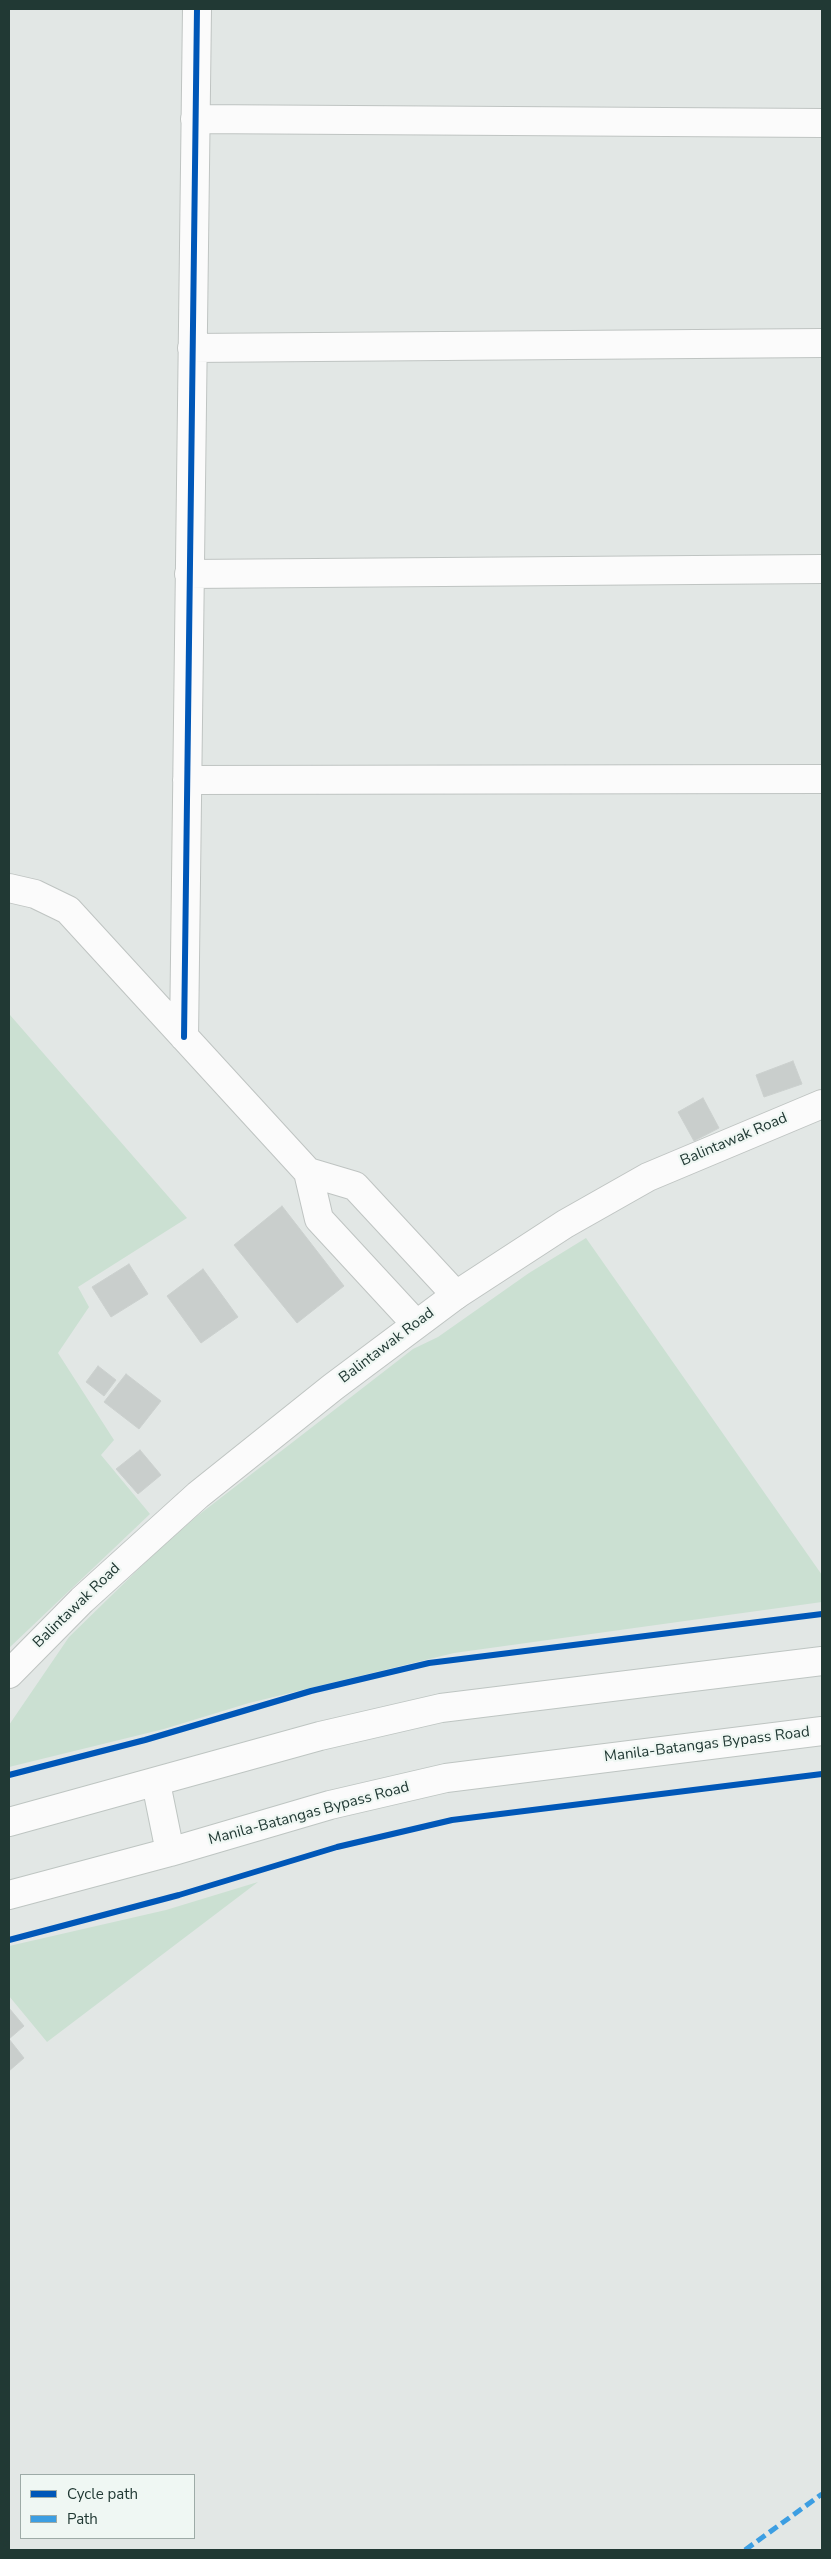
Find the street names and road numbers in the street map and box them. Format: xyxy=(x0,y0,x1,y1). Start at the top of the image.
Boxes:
street label: Balintawak Road xyxy=(678,1109,790,1171)
street label: Balintawak Road xyxy=(336,1304,438,1388)
street label: Balintawak Road xyxy=(30,1560,124,1652)
street label: Manila-Batangas Bypass Road xyxy=(603,1723,811,1767)
street label: Manila-Batangas Bypass Road xyxy=(207,1779,411,1849)

